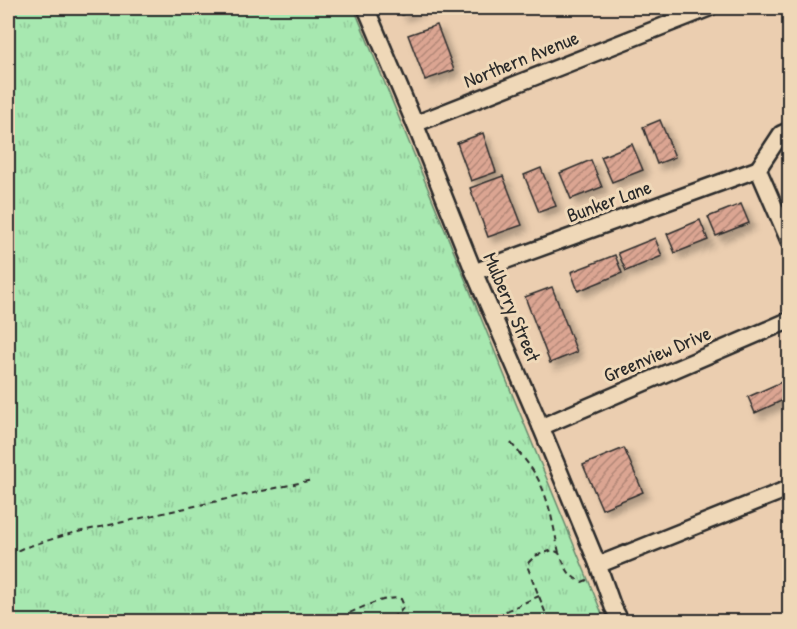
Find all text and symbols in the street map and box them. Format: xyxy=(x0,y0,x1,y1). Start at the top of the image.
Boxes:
street label: Northern Avenue xyxy=(459,23,582,94)
street label: Bunker Lane xyxy=(563,173,655,228)
street label: Mulberry Street xyxy=(477,248,548,367)
street label: Greenview Drive xyxy=(599,319,715,388)

